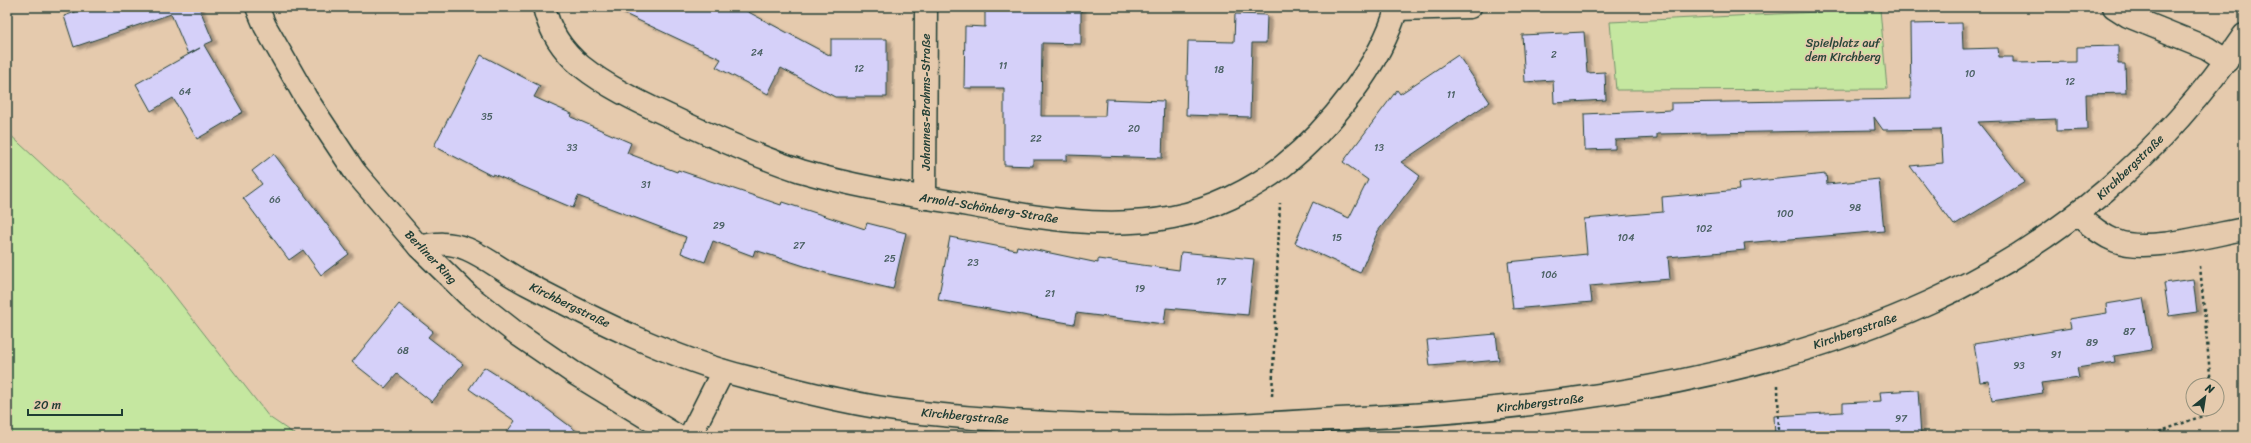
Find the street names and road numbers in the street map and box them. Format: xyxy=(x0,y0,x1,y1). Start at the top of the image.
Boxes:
street label: Johannes-Brahms-Straße xyxy=(915,34,937,171)
street label: Kirchbergstraße xyxy=(2091,129,2169,205)
street label: Arnold-Schönberg-Straße xyxy=(917,186,1060,230)
street label: Berliner Ring xyxy=(399,225,463,289)
street label: Kirchbergstraße xyxy=(526,276,614,334)
street label: Kirchbergstraße xyxy=(1810,306,1900,356)
street label: Kirchbergstraße xyxy=(1495,387,1585,419)
street label: Kirchbergstraße xyxy=(920,401,1010,431)

